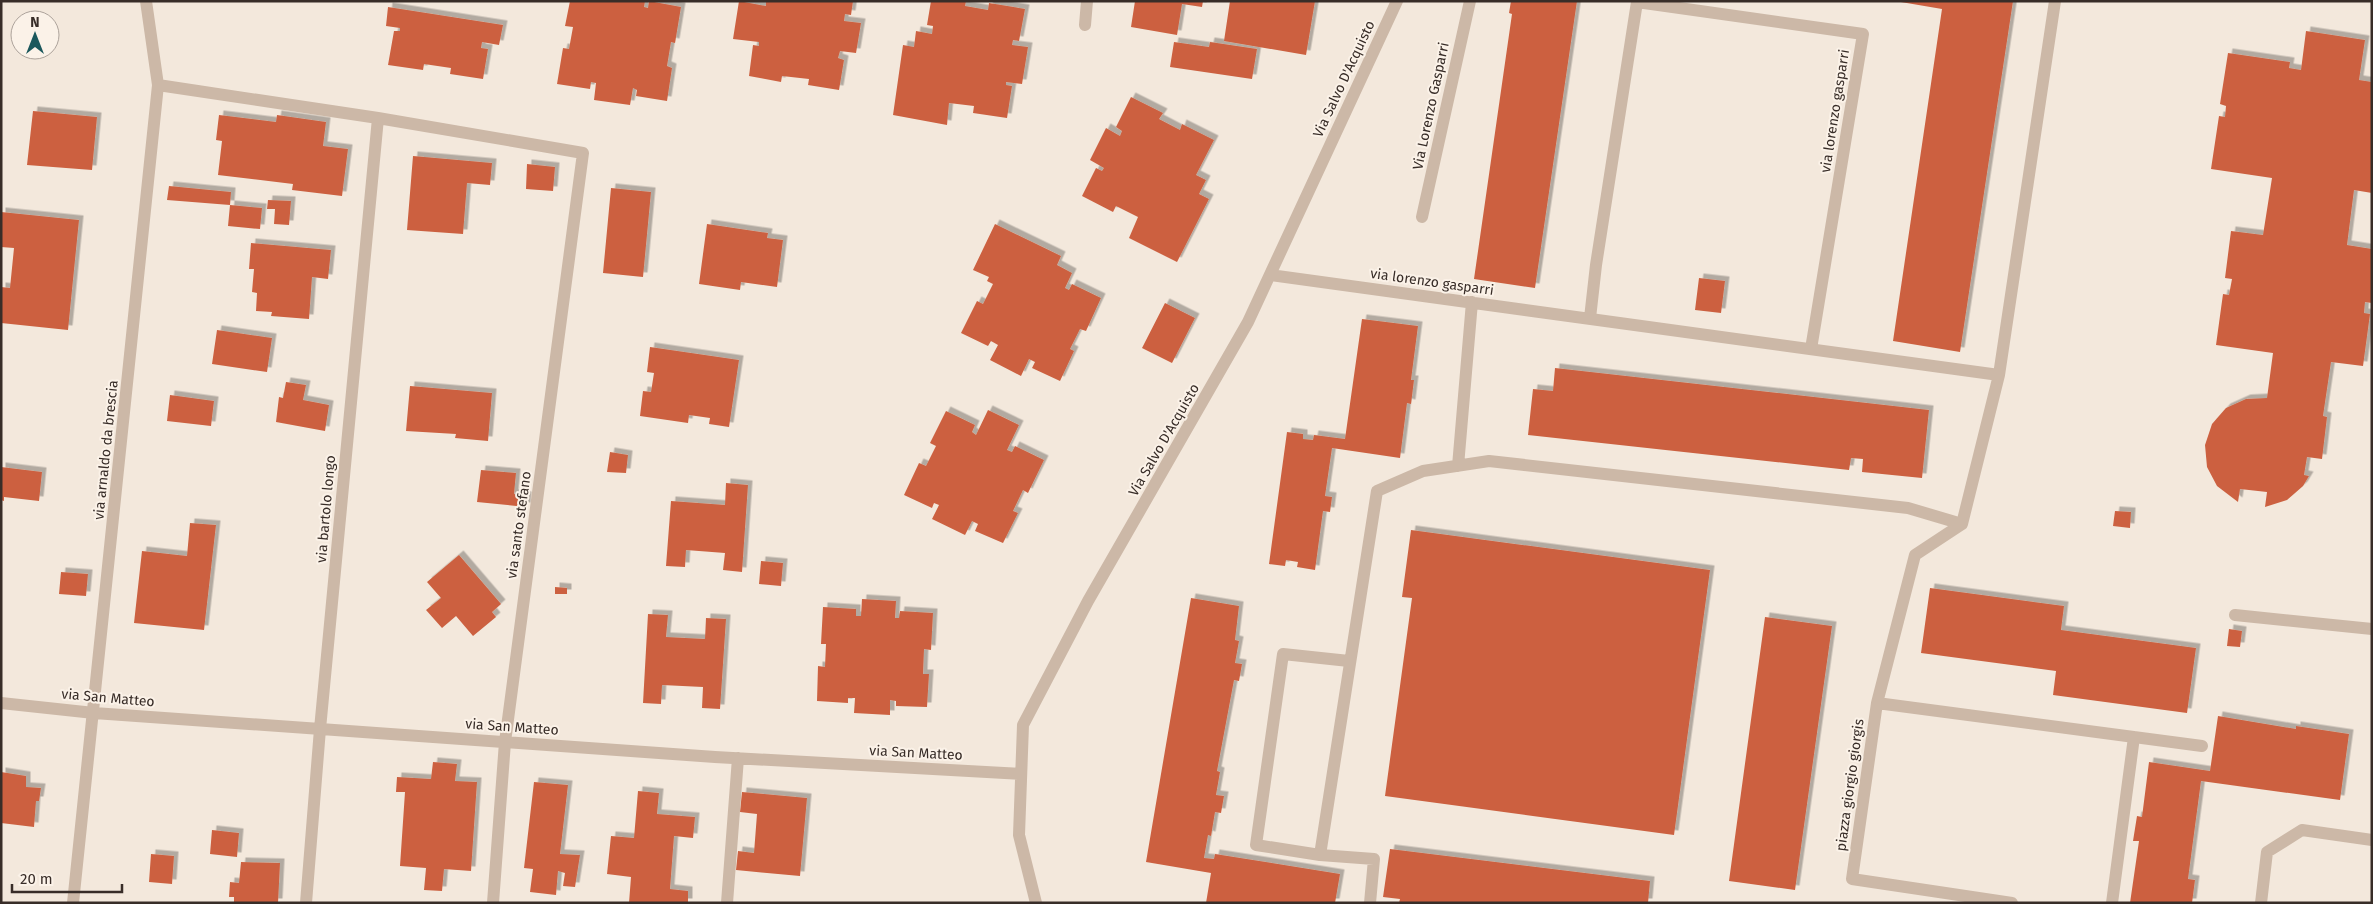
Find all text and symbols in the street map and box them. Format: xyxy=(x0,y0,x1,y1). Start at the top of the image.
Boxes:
north arrow xyxy=(10,10,60,60)
text: N xyxy=(30,14,40,31)
street label: Via Salvo D'Acquisto xyxy=(1309,18,1379,140)
street label: Via Lorenzo Gasparri xyxy=(1409,41,1453,171)
street label: via lorenzo gasparri xyxy=(1817,48,1853,174)
street label: via lorenzo gasparri xyxy=(1369,265,1495,299)
street label: via arnaldo da brescia xyxy=(90,379,122,521)
street label: Via Salvo D'Acquisto xyxy=(1125,381,1203,499)
street label: via bartolo longo xyxy=(313,454,339,564)
street label: via santo stefano xyxy=(503,470,535,580)
street label: via San Matteo xyxy=(61,685,155,711)
street label: via San Matteo xyxy=(465,715,559,739)
street label: piazza giorgio giorgis xyxy=(1832,717,1868,852)
street label: via San Matteo xyxy=(869,742,963,764)
scale bar xyxy=(12,862,122,894)
text: 20 m xyxy=(20,870,53,888)

